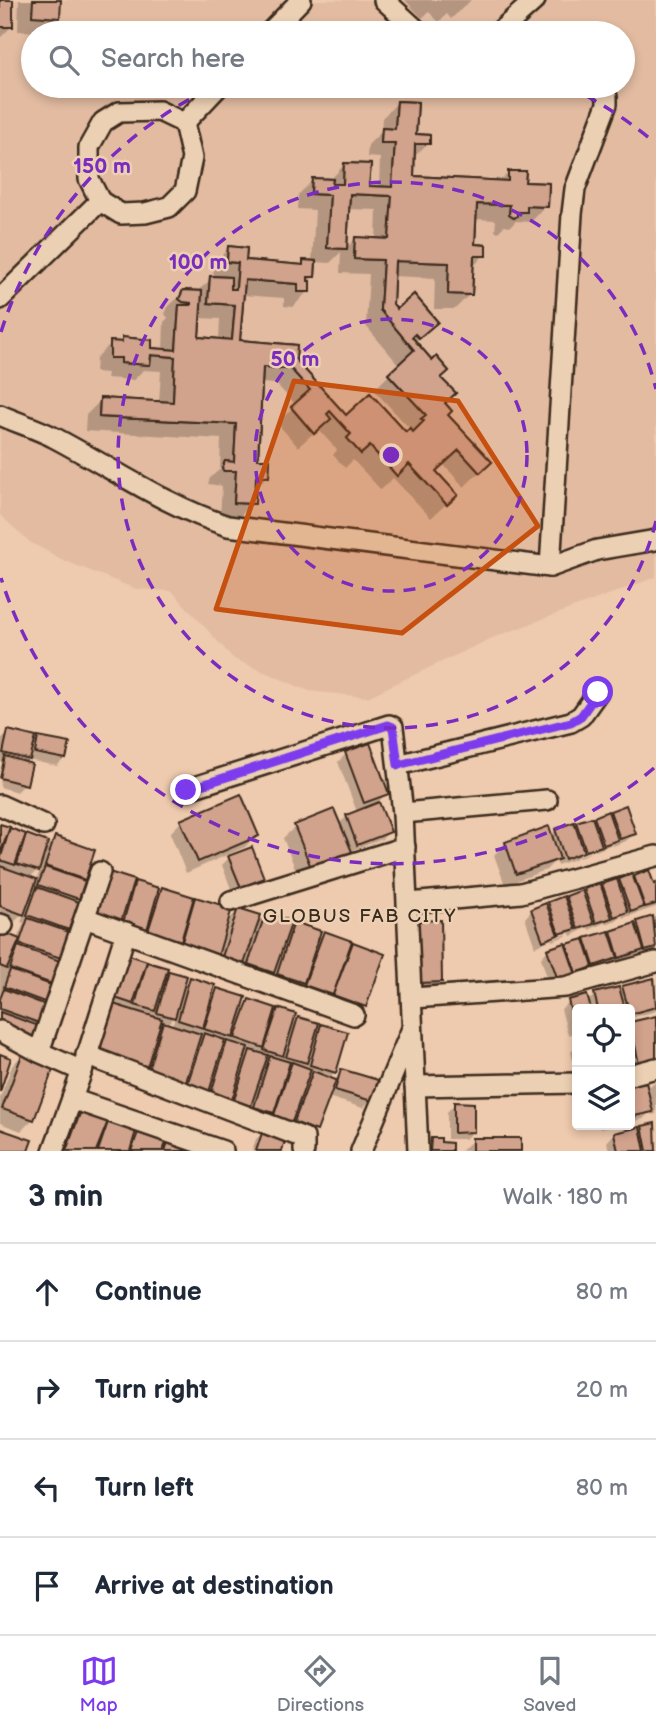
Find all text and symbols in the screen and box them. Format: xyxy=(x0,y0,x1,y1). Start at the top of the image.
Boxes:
search box xyxy=(21,21,635,98)
icon: search xyxy=(45,41,83,79)
text: Search here xyxy=(101,44,245,75)
text: 150 m xyxy=(73,154,131,179)
text: 100 m xyxy=(169,250,227,275)
text: 50 m xyxy=(271,347,319,372)
centre of rings xyxy=(379,443,403,467)
route start xyxy=(582,676,613,707)
route end xyxy=(170,774,201,805)
district label: GLOBUS FAB CITY xyxy=(263,905,457,928)
map controls xyxy=(572,1004,635,1130)
button: locate xyxy=(572,1004,635,1067)
button: layers xyxy=(572,1067,635,1130)
text: 3 min xyxy=(28,1179,103,1215)
text: Walk · 180 m xyxy=(503,1183,628,1211)
icon: ahead xyxy=(28,1273,66,1311)
text: Continue xyxy=(95,1277,202,1308)
text: 80 m xyxy=(576,1278,628,1306)
icon: right xyxy=(28,1371,66,1409)
text: Turn right xyxy=(95,1375,208,1406)
text: 20 m xyxy=(576,1376,628,1404)
icon: left xyxy=(28,1469,66,1507)
text: Turn left xyxy=(95,1473,194,1504)
text: 80 m xyxy=(576,1474,628,1502)
icon: arrive xyxy=(28,1567,66,1605)
text: Arrive at destination xyxy=(95,1571,334,1602)
tab: Map xyxy=(80,1652,118,1717)
tab: Directions xyxy=(277,1652,364,1717)
tab: Saved xyxy=(523,1652,576,1717)

